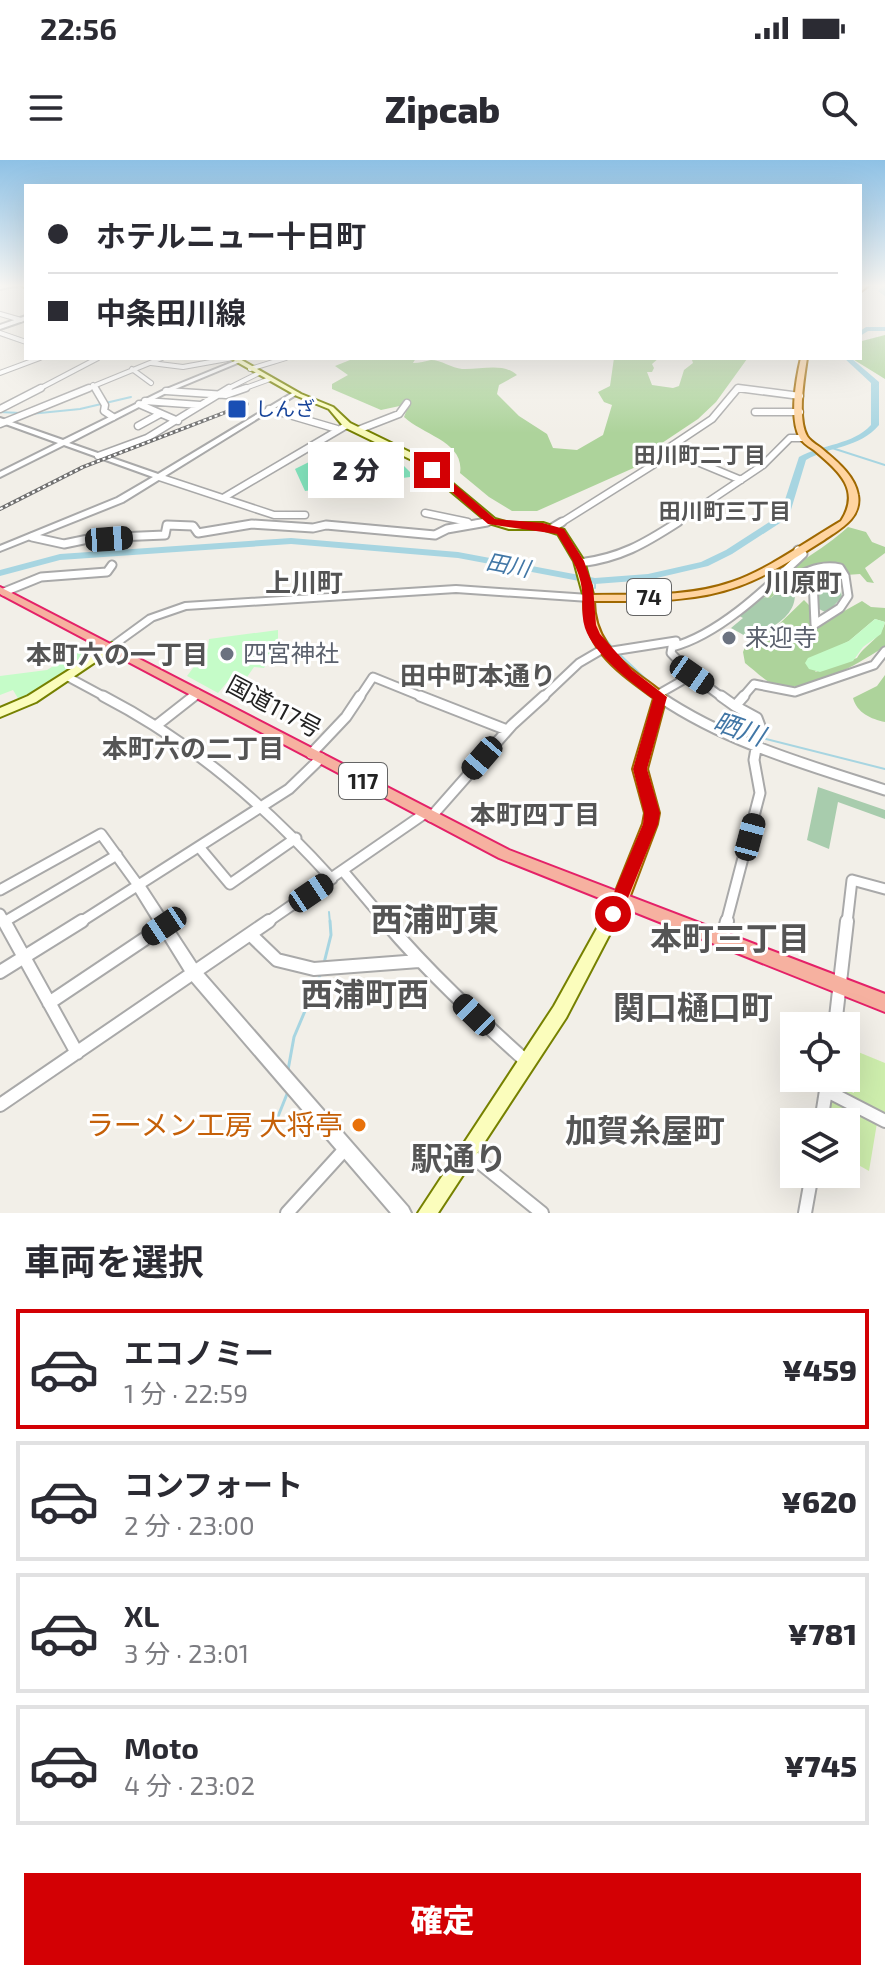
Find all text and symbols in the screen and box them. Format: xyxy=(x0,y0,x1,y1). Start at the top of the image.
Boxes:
text: 22:56 xyxy=(40,10,117,46)
icon: menu xyxy=(24,86,68,130)
icon: search xyxy=(817,86,861,130)
text: Zipcab xyxy=(385,87,500,130)
text: ホテルニュー十日町 xyxy=(96,217,366,253)
text: 中条田川線 xyxy=(96,294,246,330)
place label: しんざ xyxy=(255,396,315,420)
marker: しんざ xyxy=(226,398,248,420)
district label: 田川町二丁目 xyxy=(634,441,766,467)
callout: 2 分 xyxy=(308,442,404,498)
route end xyxy=(414,452,450,488)
text: 2 分 xyxy=(333,454,379,485)
district label: 田川町三丁目 xyxy=(659,497,791,523)
car xyxy=(84,525,134,553)
water label: 田川 xyxy=(484,547,534,581)
district label: 上川町 xyxy=(265,566,343,597)
district label: 川原町 xyxy=(764,566,842,597)
road number: 74 xyxy=(627,579,671,615)
place label: 来迎寺 xyxy=(745,622,817,651)
marker: 来迎寺 xyxy=(720,629,738,647)
district label: 本町六の一丁目 xyxy=(26,638,208,669)
place label: 四宮神社 xyxy=(243,638,339,667)
marker: 四宮神社 xyxy=(218,645,236,663)
car xyxy=(665,651,719,699)
district label: 田中町本通り xyxy=(400,659,556,690)
street label: 国道117号 xyxy=(222,669,327,743)
water label: 晒川 xyxy=(710,704,772,752)
district label: 本町六の二丁目 xyxy=(102,732,284,763)
car xyxy=(457,732,507,784)
road number: 117 xyxy=(339,763,387,799)
district label: 本町四丁目 xyxy=(470,798,600,829)
car xyxy=(732,811,768,863)
car xyxy=(284,870,338,916)
route start xyxy=(595,896,631,932)
district label: 西浦町東 xyxy=(371,899,499,937)
car xyxy=(137,903,191,949)
district label: 本町三丁目 xyxy=(650,918,810,956)
district label: 西浦町西 xyxy=(301,974,429,1012)
district label: 関口樋口町 xyxy=(613,987,773,1025)
car xyxy=(448,990,500,1040)
map controls xyxy=(780,1012,860,1188)
button: locate xyxy=(780,1012,860,1092)
place label: ラーメン工房 大将亭 xyxy=(86,1107,343,1141)
button: layers xyxy=(780,1108,860,1188)
district label: 加賀糸屋町 xyxy=(565,1110,725,1148)
marker: ラーメン工房 大将亭 xyxy=(350,1116,368,1134)
district label: 駅通り xyxy=(411,1138,507,1176)
text: 車両を選択 xyxy=(24,1239,204,1282)
icon: car xyxy=(28,1333,100,1405)
text: エコノミー xyxy=(124,1334,274,1370)
text: ¥459 xyxy=(782,1351,857,1387)
text: 1 分 · 22:59 xyxy=(124,1377,248,1408)
icon: car xyxy=(28,1465,100,1537)
text: コンフォート xyxy=(124,1466,303,1502)
text: ¥620 xyxy=(781,1483,857,1519)
text: 2 分 · 23:00 xyxy=(124,1509,255,1540)
icon: car xyxy=(28,1597,100,1669)
text: XL xyxy=(124,1597,159,1633)
text: ¥781 xyxy=(788,1615,857,1651)
text: 3 分 · 23:01 xyxy=(124,1637,249,1668)
icon: car xyxy=(28,1729,100,1801)
text: Moto xyxy=(124,1729,199,1765)
text: ¥745 xyxy=(784,1747,857,1783)
text: 4 分 · 23:02 xyxy=(124,1769,255,1800)
button: 確定 xyxy=(24,1873,861,1965)

